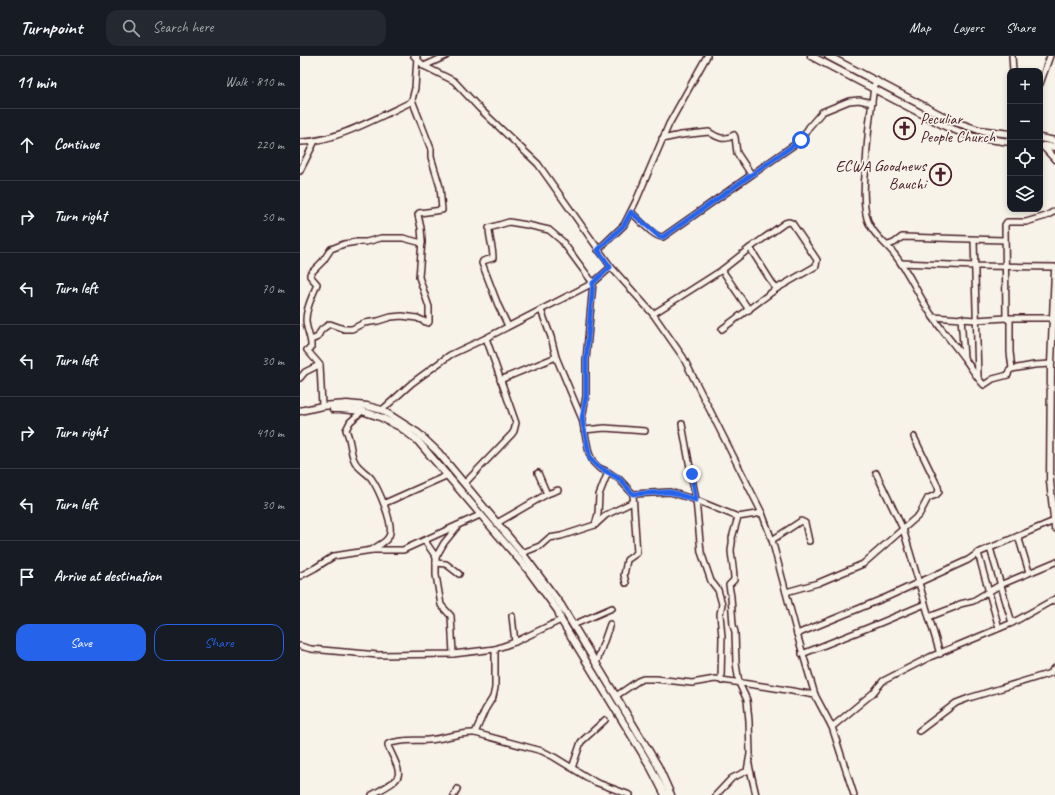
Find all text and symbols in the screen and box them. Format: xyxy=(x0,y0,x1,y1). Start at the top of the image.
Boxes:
search box xyxy=(106,10,386,46)
text: Turnpoint xyxy=(20,16,82,40)
icon: search xyxy=(120,17,142,39)
text: Search here xyxy=(152,18,214,37)
text: Map xyxy=(909,19,931,36)
text: Layers xyxy=(953,19,984,36)
text: Share xyxy=(1006,19,1035,36)
map controls xyxy=(1007,68,1043,212)
button: + xyxy=(1007,68,1043,104)
text: 11 min xyxy=(16,72,56,93)
text: Walk · 810 m xyxy=(225,74,284,90)
button: − xyxy=(1007,104,1043,140)
place label: Peculiar People Church xyxy=(920,109,996,147)
church icon: Peculiar People Church xyxy=(891,115,917,141)
route start xyxy=(792,131,810,149)
icon: ahead xyxy=(16,134,38,156)
text: Continue xyxy=(54,135,99,154)
text: 220 m xyxy=(256,137,284,153)
button: locate xyxy=(1007,140,1043,176)
place label: ECWA Goodnews Bauchi xyxy=(836,156,928,194)
church icon: ECWA Goodnews Bauchi xyxy=(928,162,954,188)
button: layers xyxy=(1007,176,1043,212)
icon: right xyxy=(16,206,38,228)
text: Turn right xyxy=(54,207,107,226)
text: 50 m xyxy=(262,209,284,225)
icon: left xyxy=(16,278,38,300)
text: Turn left xyxy=(54,279,97,298)
text: 70 m xyxy=(262,281,284,297)
icon: left xyxy=(16,350,38,372)
text: Turn left xyxy=(54,351,97,370)
text: 30 m xyxy=(262,353,284,369)
icon: right xyxy=(16,422,38,444)
text: Turn right xyxy=(54,423,107,442)
text: 410 m xyxy=(256,425,284,441)
route end xyxy=(683,465,701,483)
icon: left xyxy=(16,494,38,516)
text: Turn left xyxy=(54,495,97,514)
text: 30 m xyxy=(262,497,284,513)
icon: arrive xyxy=(16,566,38,588)
text: Arrive at destination xyxy=(54,567,161,586)
button: Save xyxy=(16,624,146,661)
button: Share xyxy=(154,624,284,661)

